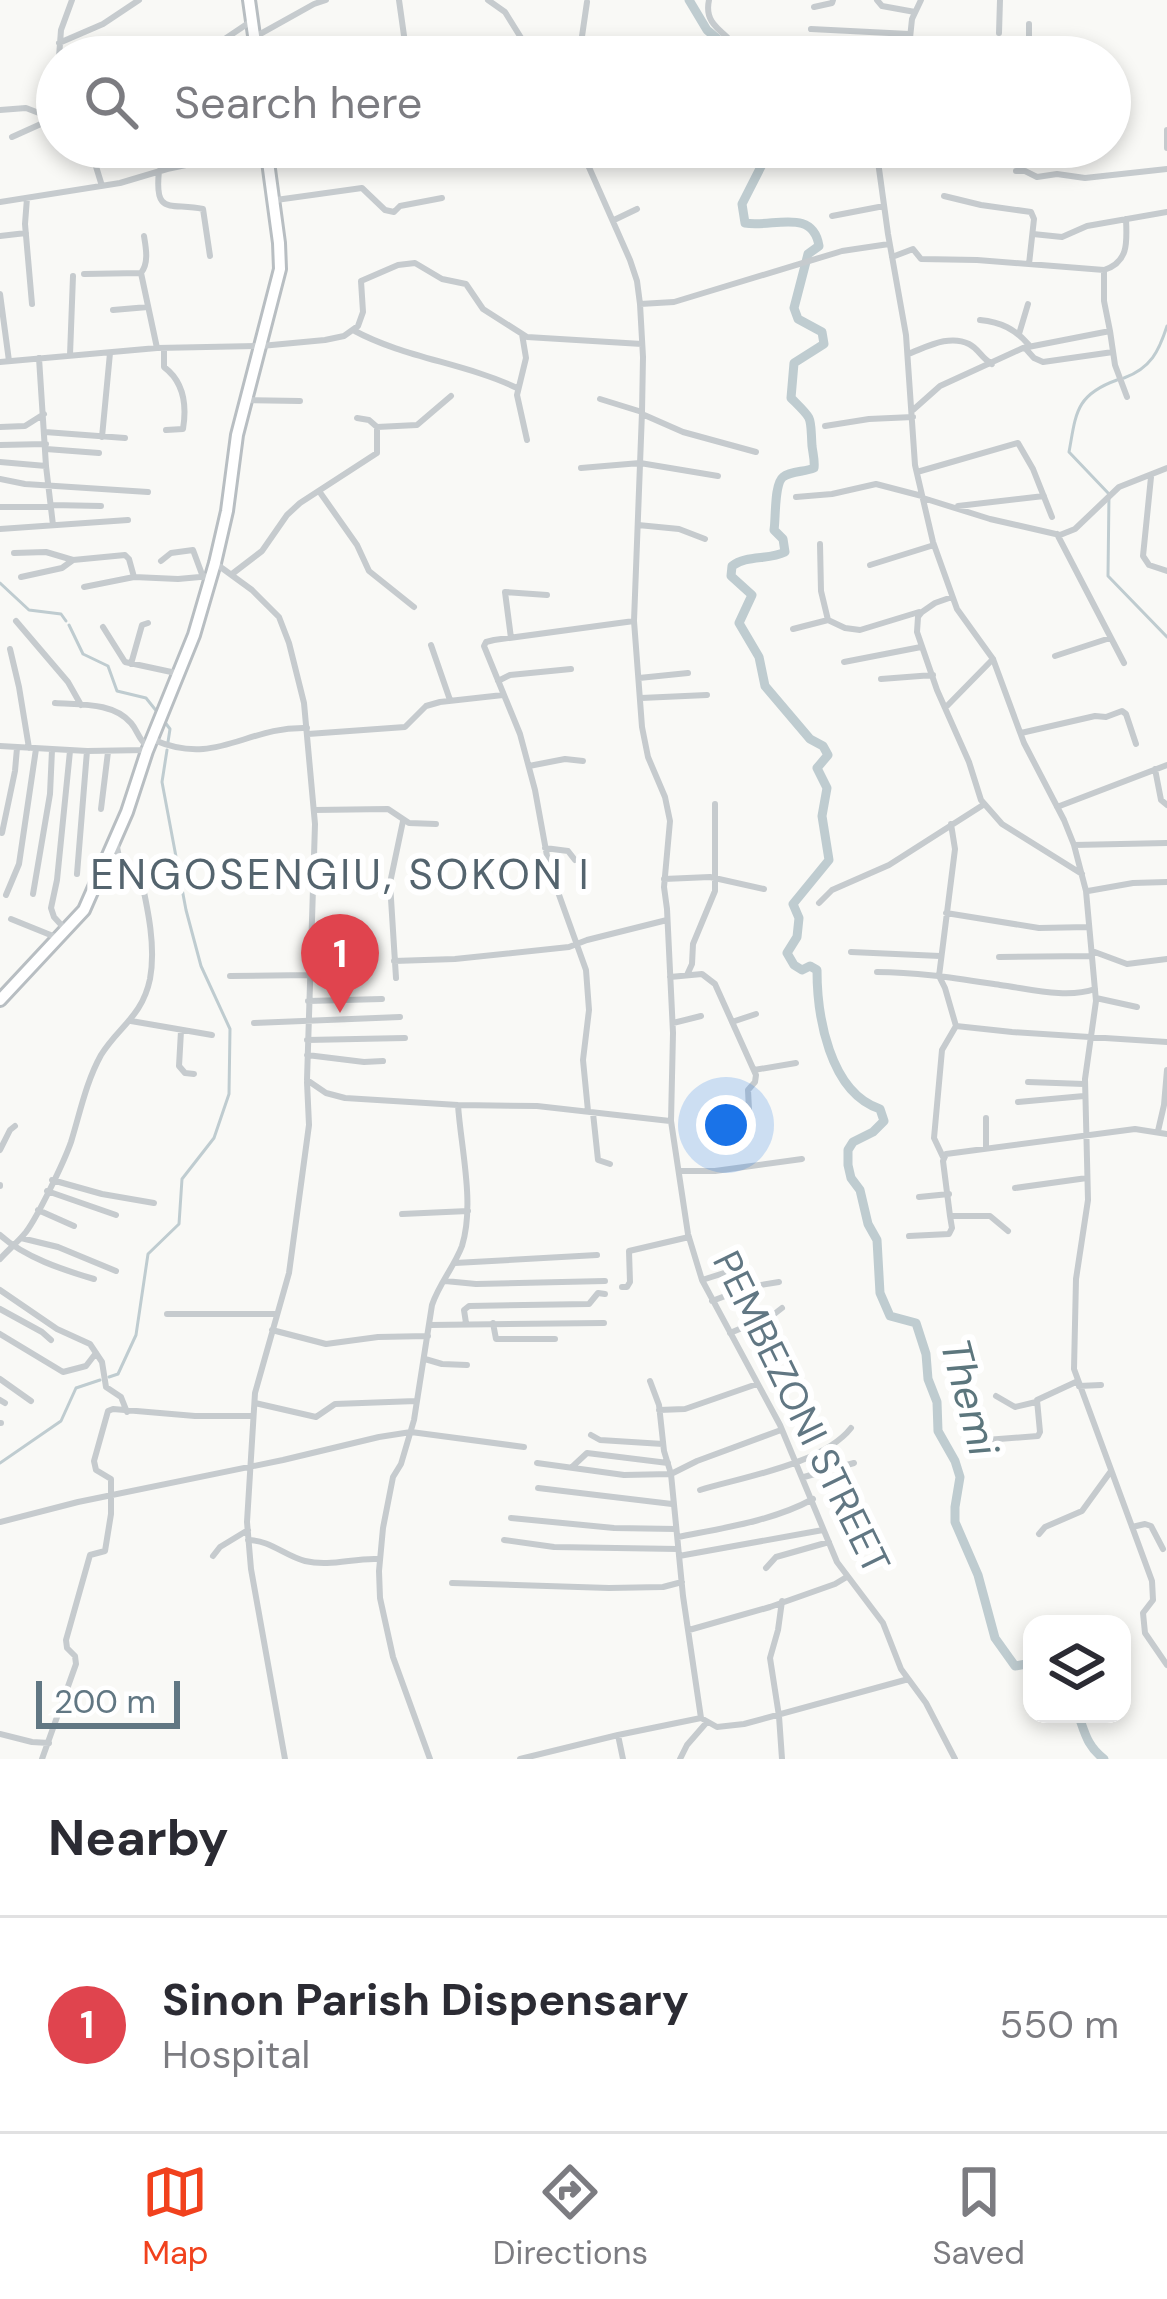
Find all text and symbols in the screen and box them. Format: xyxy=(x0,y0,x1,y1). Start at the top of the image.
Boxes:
search box xyxy=(36,36,1131,168)
icon: search xyxy=(78,69,144,135)
text: Search here xyxy=(174,73,422,132)
district label: ENGOSENGIU, SOKON I xyxy=(90,847,592,902)
pin: 1 xyxy=(301,914,379,1013)
your location xyxy=(696,1095,756,1155)
street label: PEMBEZONI STREET xyxy=(701,1242,902,1582)
water label: Themi xyxy=(928,1333,1012,1462)
map controls xyxy=(1023,1615,1131,1723)
button: layers xyxy=(1023,1615,1131,1723)
scale bar xyxy=(36,1675,180,1728)
text: 200 m xyxy=(54,1680,156,1723)
text: Nearby xyxy=(48,1804,229,1871)
text: Sinon Parish Dispensary xyxy=(162,1970,689,2029)
text: 1 xyxy=(80,1999,94,2050)
text: 550 m xyxy=(1000,1999,1119,2050)
text: Hospital xyxy=(162,2029,310,2080)
tab: Map xyxy=(142,2159,209,2274)
tab: Directions xyxy=(493,2159,648,2274)
tab: Saved xyxy=(932,2159,1025,2274)

